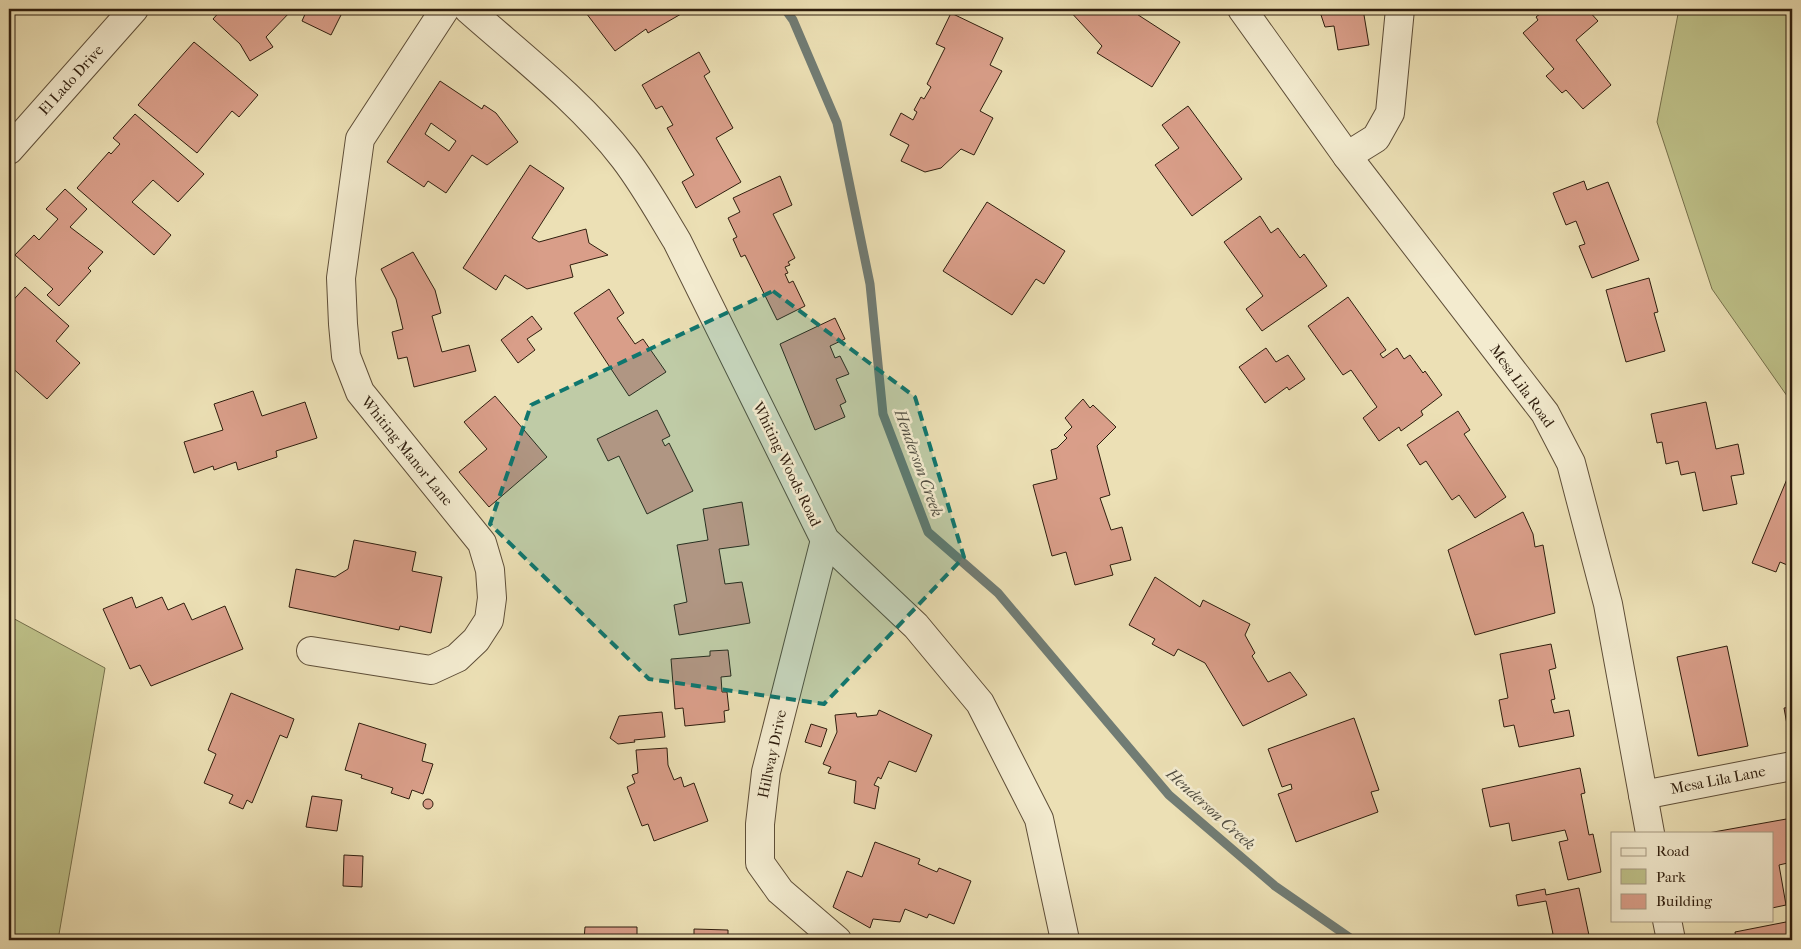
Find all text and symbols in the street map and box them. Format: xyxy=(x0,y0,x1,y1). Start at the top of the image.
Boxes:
street label: El Lado Drive xyxy=(35,41,108,119)
street label: Mesa Lila Road xyxy=(1486,341,1559,432)
street label: Whiting Manor Lane xyxy=(357,392,457,510)
street label: Whiting Woods Road xyxy=(749,398,825,530)
water label: Henderson Creek xyxy=(890,406,947,519)
street label: Hillway Drive xyxy=(754,708,790,800)
street label: Mesa Lila Lane xyxy=(1669,762,1768,798)
water label: Henderson Creek xyxy=(1162,764,1259,854)
legend xyxy=(1611,832,1774,922)
text: Road xyxy=(1656,842,1690,860)
text: Park xyxy=(1656,868,1686,886)
text: Building xyxy=(1656,892,1713,910)

